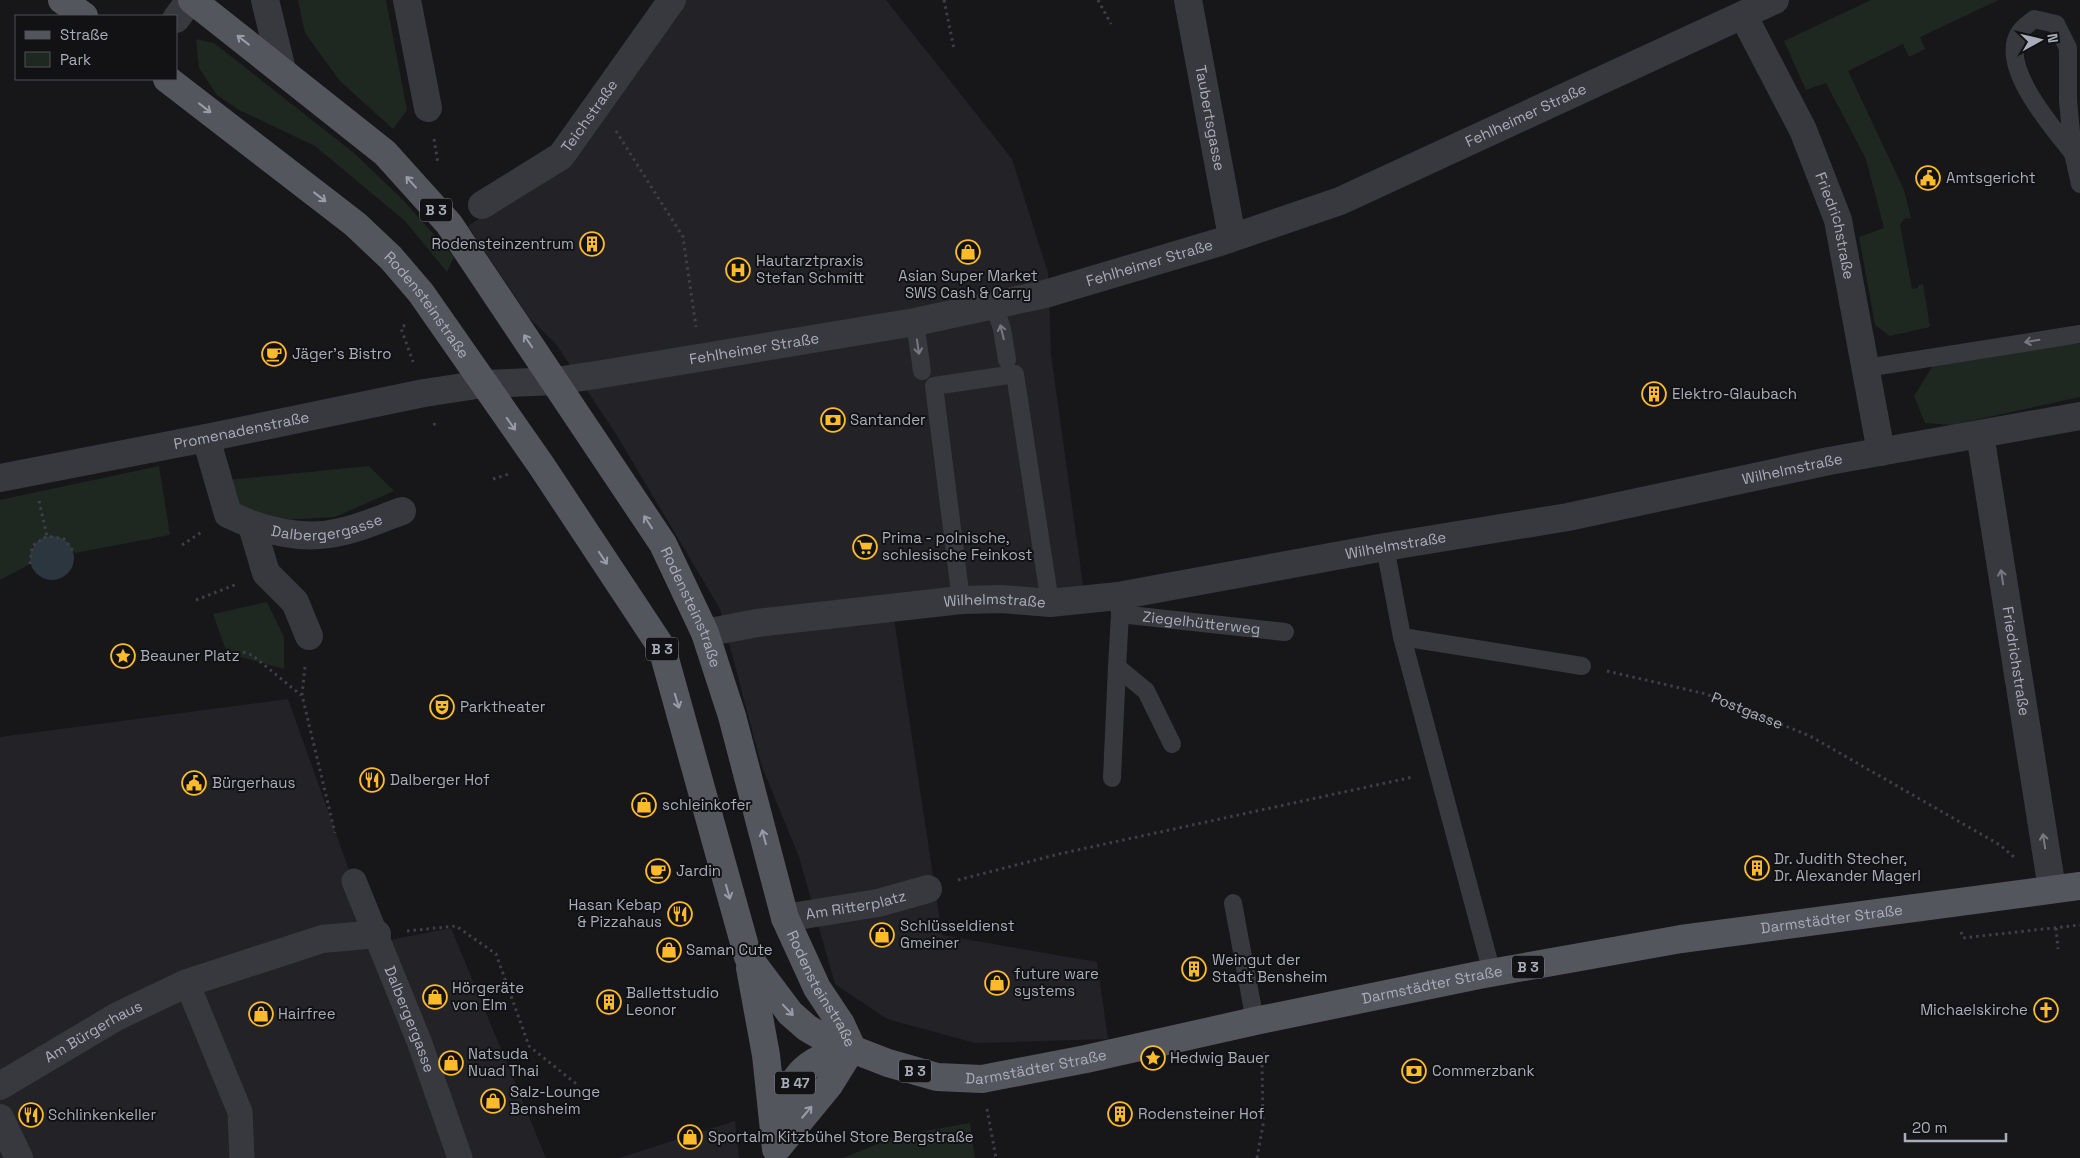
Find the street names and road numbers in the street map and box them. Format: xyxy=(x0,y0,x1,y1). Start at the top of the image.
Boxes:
street label: Taubertsgasse xyxy=(1191,64,1230,172)
street label: Teichstraße xyxy=(557,75,621,156)
street label: Fehlheimer Straße xyxy=(1462,78,1589,151)
street label: Friedrichstraße xyxy=(1811,169,1859,281)
road number: B 3 xyxy=(420,198,452,222)
street label: Fehlheimer Straße xyxy=(1084,235,1215,290)
street label: Rodensteinstraße xyxy=(381,247,474,362)
street label: Fehlheimer Straße xyxy=(688,328,821,368)
street label: Promenadenstraße xyxy=(172,407,311,453)
street label: Wilhelmstraße xyxy=(1740,449,1844,488)
street label: Dalbergergasse xyxy=(269,509,385,544)
street label: Wilhelmstraße xyxy=(1344,527,1448,563)
street label: Rodensteinstraße xyxy=(657,544,726,670)
street label: Wilhelmstraße xyxy=(943,589,1047,612)
street label: Friedrichstraße xyxy=(1998,605,2034,717)
street label: Ziegelhütterweg xyxy=(1142,607,1261,638)
road number: B 3 xyxy=(646,638,678,661)
street label: Postgasse xyxy=(1709,687,1786,733)
street label: Am Ritterplatz xyxy=(804,886,908,924)
street label: Darmstädter Straße xyxy=(1759,900,1904,937)
street label: Rodensteinstraße xyxy=(783,927,860,1050)
road number: B 3 xyxy=(1512,956,1544,979)
street label: Darmstädter Straße xyxy=(1360,961,1504,1008)
street label: Dalbergergasse xyxy=(380,963,439,1075)
street label: Am Bürgerhaus xyxy=(41,996,145,1067)
street label: Darmstädter Straße xyxy=(965,1045,1108,1088)
road number: B 3 xyxy=(899,1060,931,1082)
road number: B 47 xyxy=(775,1072,815,1094)

